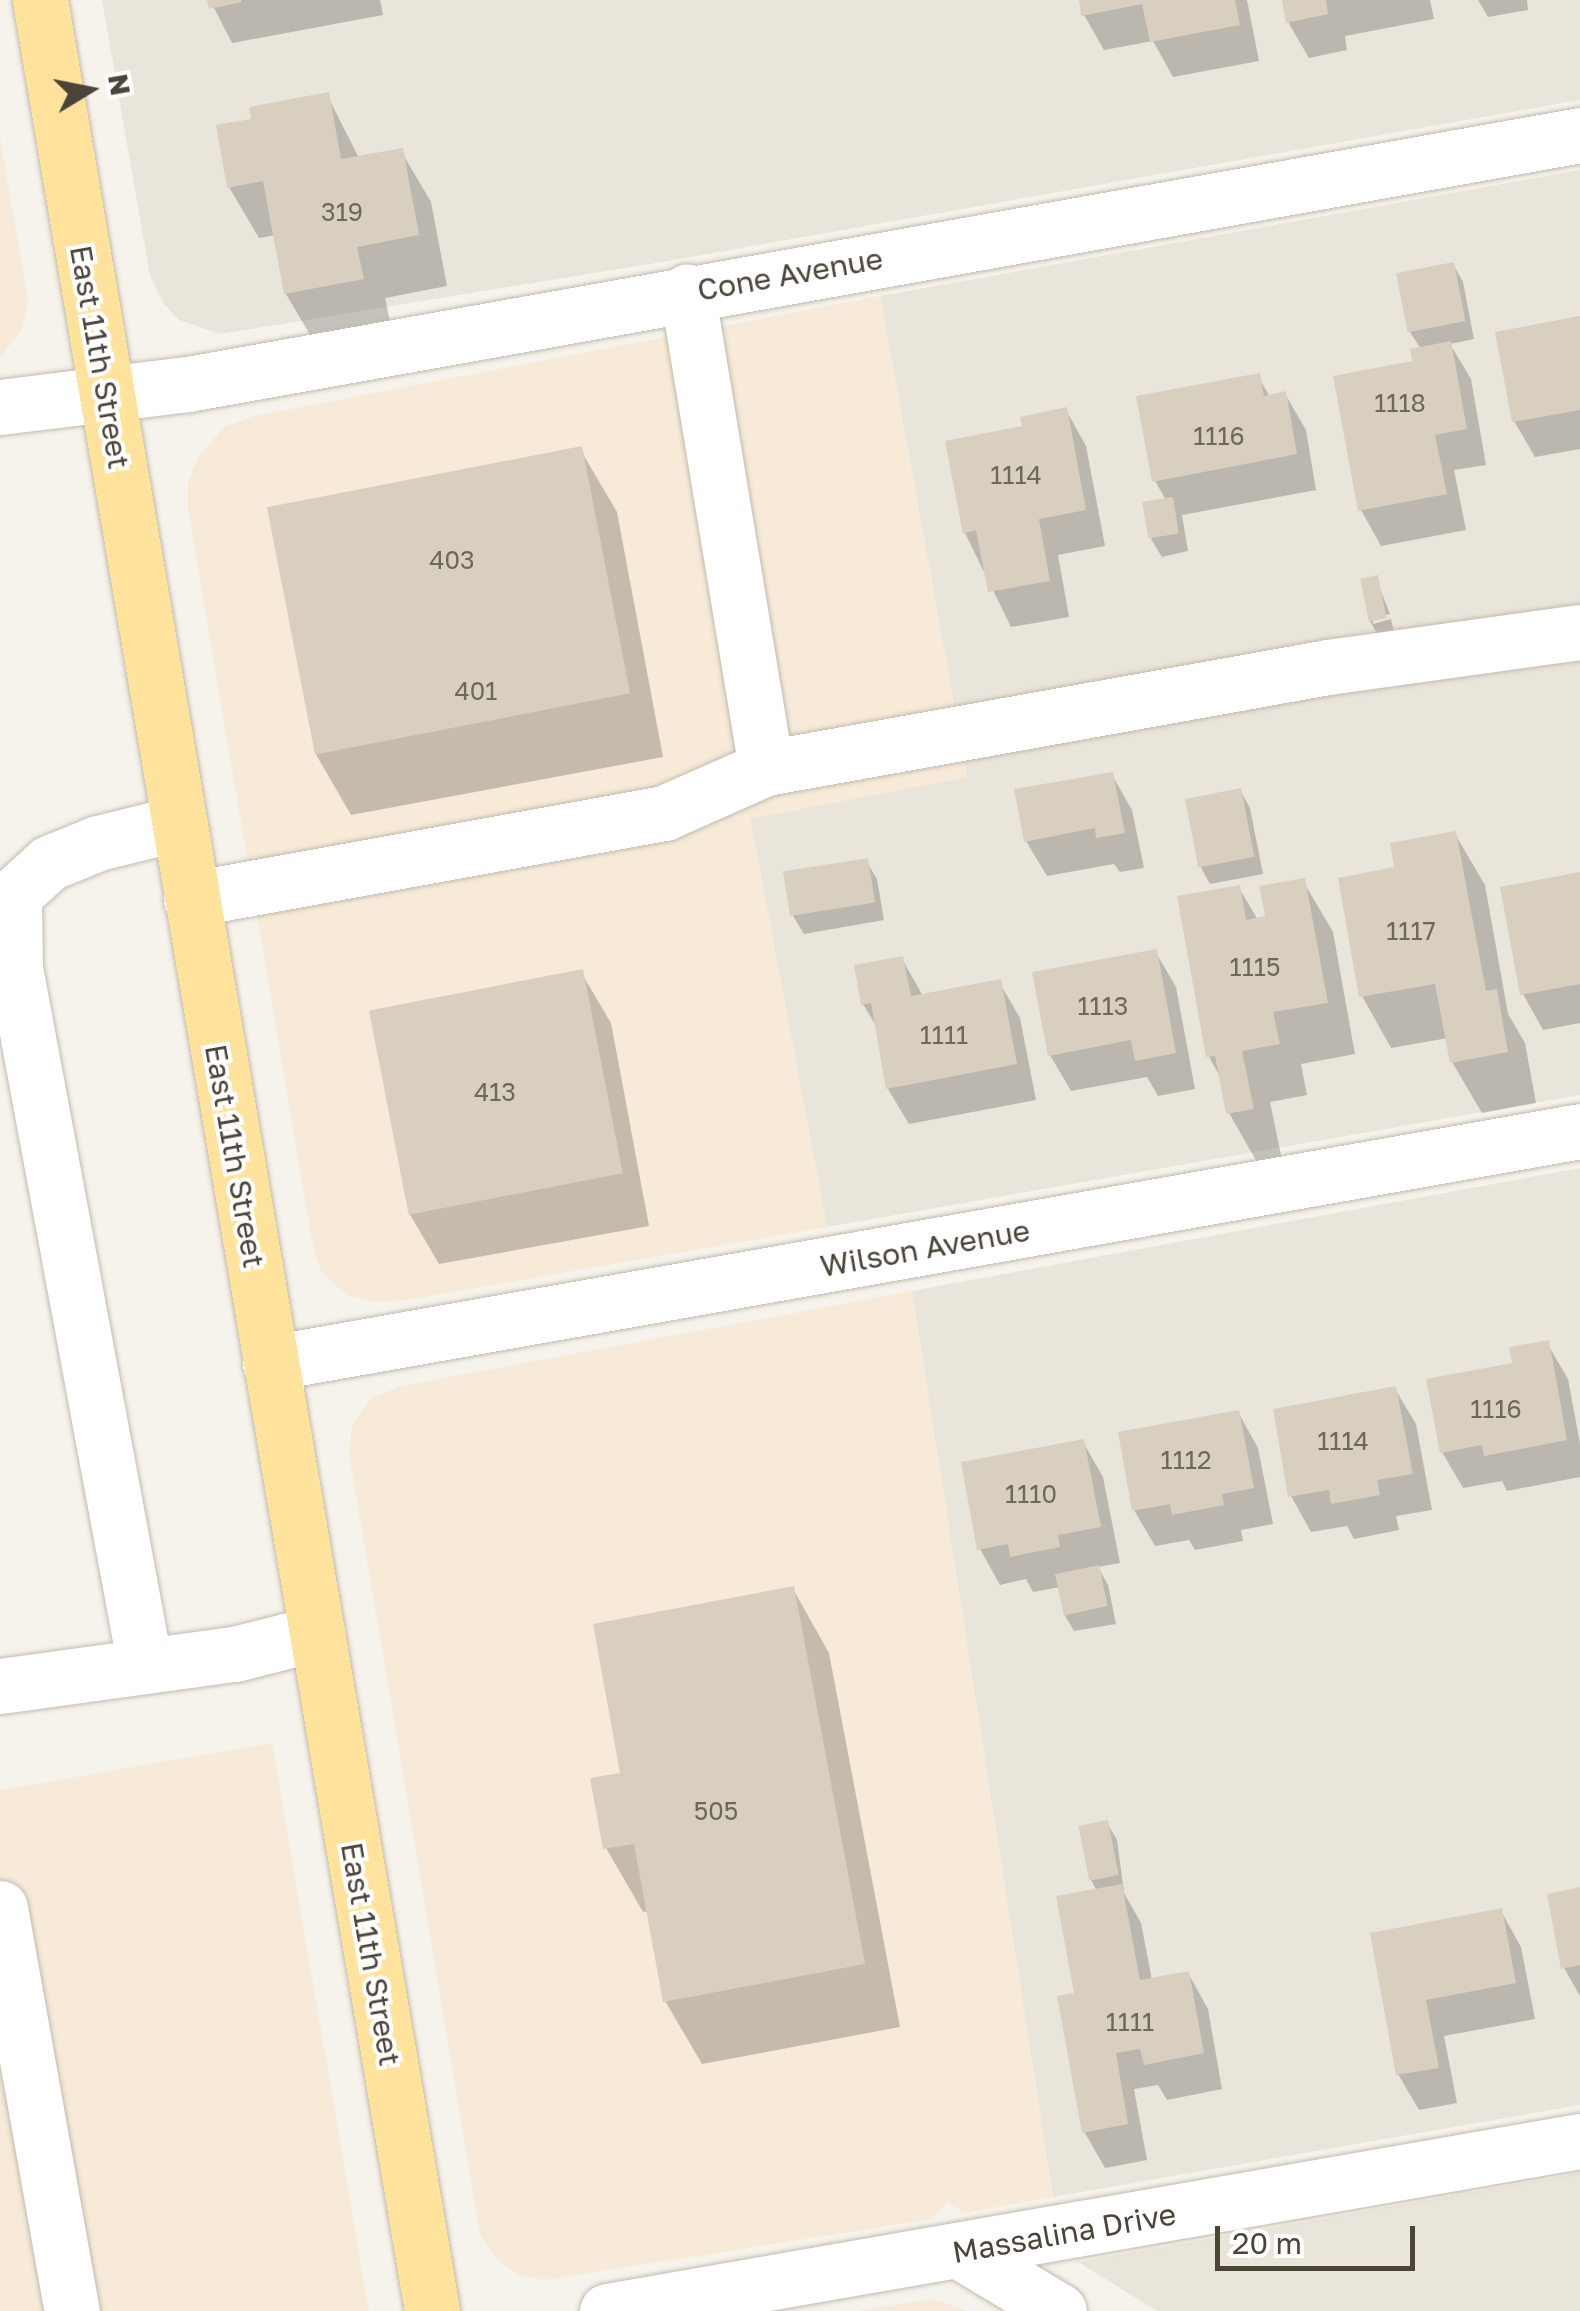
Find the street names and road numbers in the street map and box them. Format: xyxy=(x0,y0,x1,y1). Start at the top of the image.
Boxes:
street label: Cone Avenue xyxy=(694,240,886,308)
street label: East 11th Street xyxy=(63,242,137,472)
street label: East 11th Street xyxy=(198,1041,272,1271)
street label: Wilson Avenue xyxy=(817,1212,1033,1284)
street label: East 11th Street xyxy=(334,1839,408,2069)
street label: Massalina Drive xyxy=(949,2196,1179,2270)

